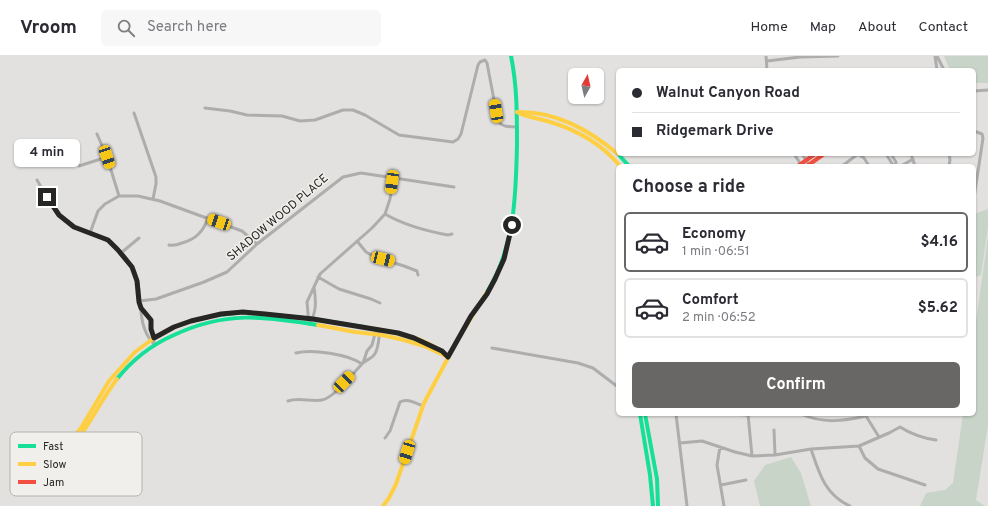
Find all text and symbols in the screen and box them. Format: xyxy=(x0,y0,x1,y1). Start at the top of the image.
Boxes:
search box xyxy=(101,10,381,46)
text: Vroom xyxy=(20,16,77,40)
icon: search xyxy=(115,17,137,39)
text: Search here xyxy=(147,18,227,37)
text: Home xyxy=(751,19,788,36)
text: Map xyxy=(810,19,836,36)
text: About xyxy=(858,19,897,36)
text: Contact xyxy=(919,19,968,36)
north arrow xyxy=(568,68,604,104)
map controls xyxy=(568,68,604,104)
text: Walnut Canyon Road xyxy=(656,84,800,103)
car xyxy=(488,98,504,124)
text: Ridgemark Drive xyxy=(656,122,774,141)
callout: 4 min xyxy=(14,139,80,167)
car xyxy=(98,144,116,170)
text: 4 min xyxy=(30,145,64,161)
car xyxy=(384,169,400,195)
street label: SHADOW WOOD PLACE xyxy=(224,171,332,265)
text: Choose a ride xyxy=(632,176,745,199)
route end xyxy=(38,188,56,206)
car xyxy=(206,212,232,232)
route start xyxy=(503,216,521,234)
icon: car xyxy=(634,224,670,260)
text: Economy xyxy=(682,225,746,244)
text: $4.16 xyxy=(920,233,958,252)
text: 1 min · 06:51 xyxy=(682,244,750,260)
car xyxy=(370,250,396,268)
icon: car xyxy=(634,290,670,326)
text: Comfort xyxy=(682,291,739,310)
text: $5.62 xyxy=(918,299,958,318)
text: 2 min · 06:52 xyxy=(682,310,756,326)
button: Confirm xyxy=(632,362,960,408)
car xyxy=(331,369,357,395)
legend xyxy=(10,432,142,496)
car xyxy=(398,439,416,465)
text: Fast xyxy=(43,440,63,454)
text: Slow xyxy=(43,458,66,472)
text: Jam xyxy=(43,476,64,490)

